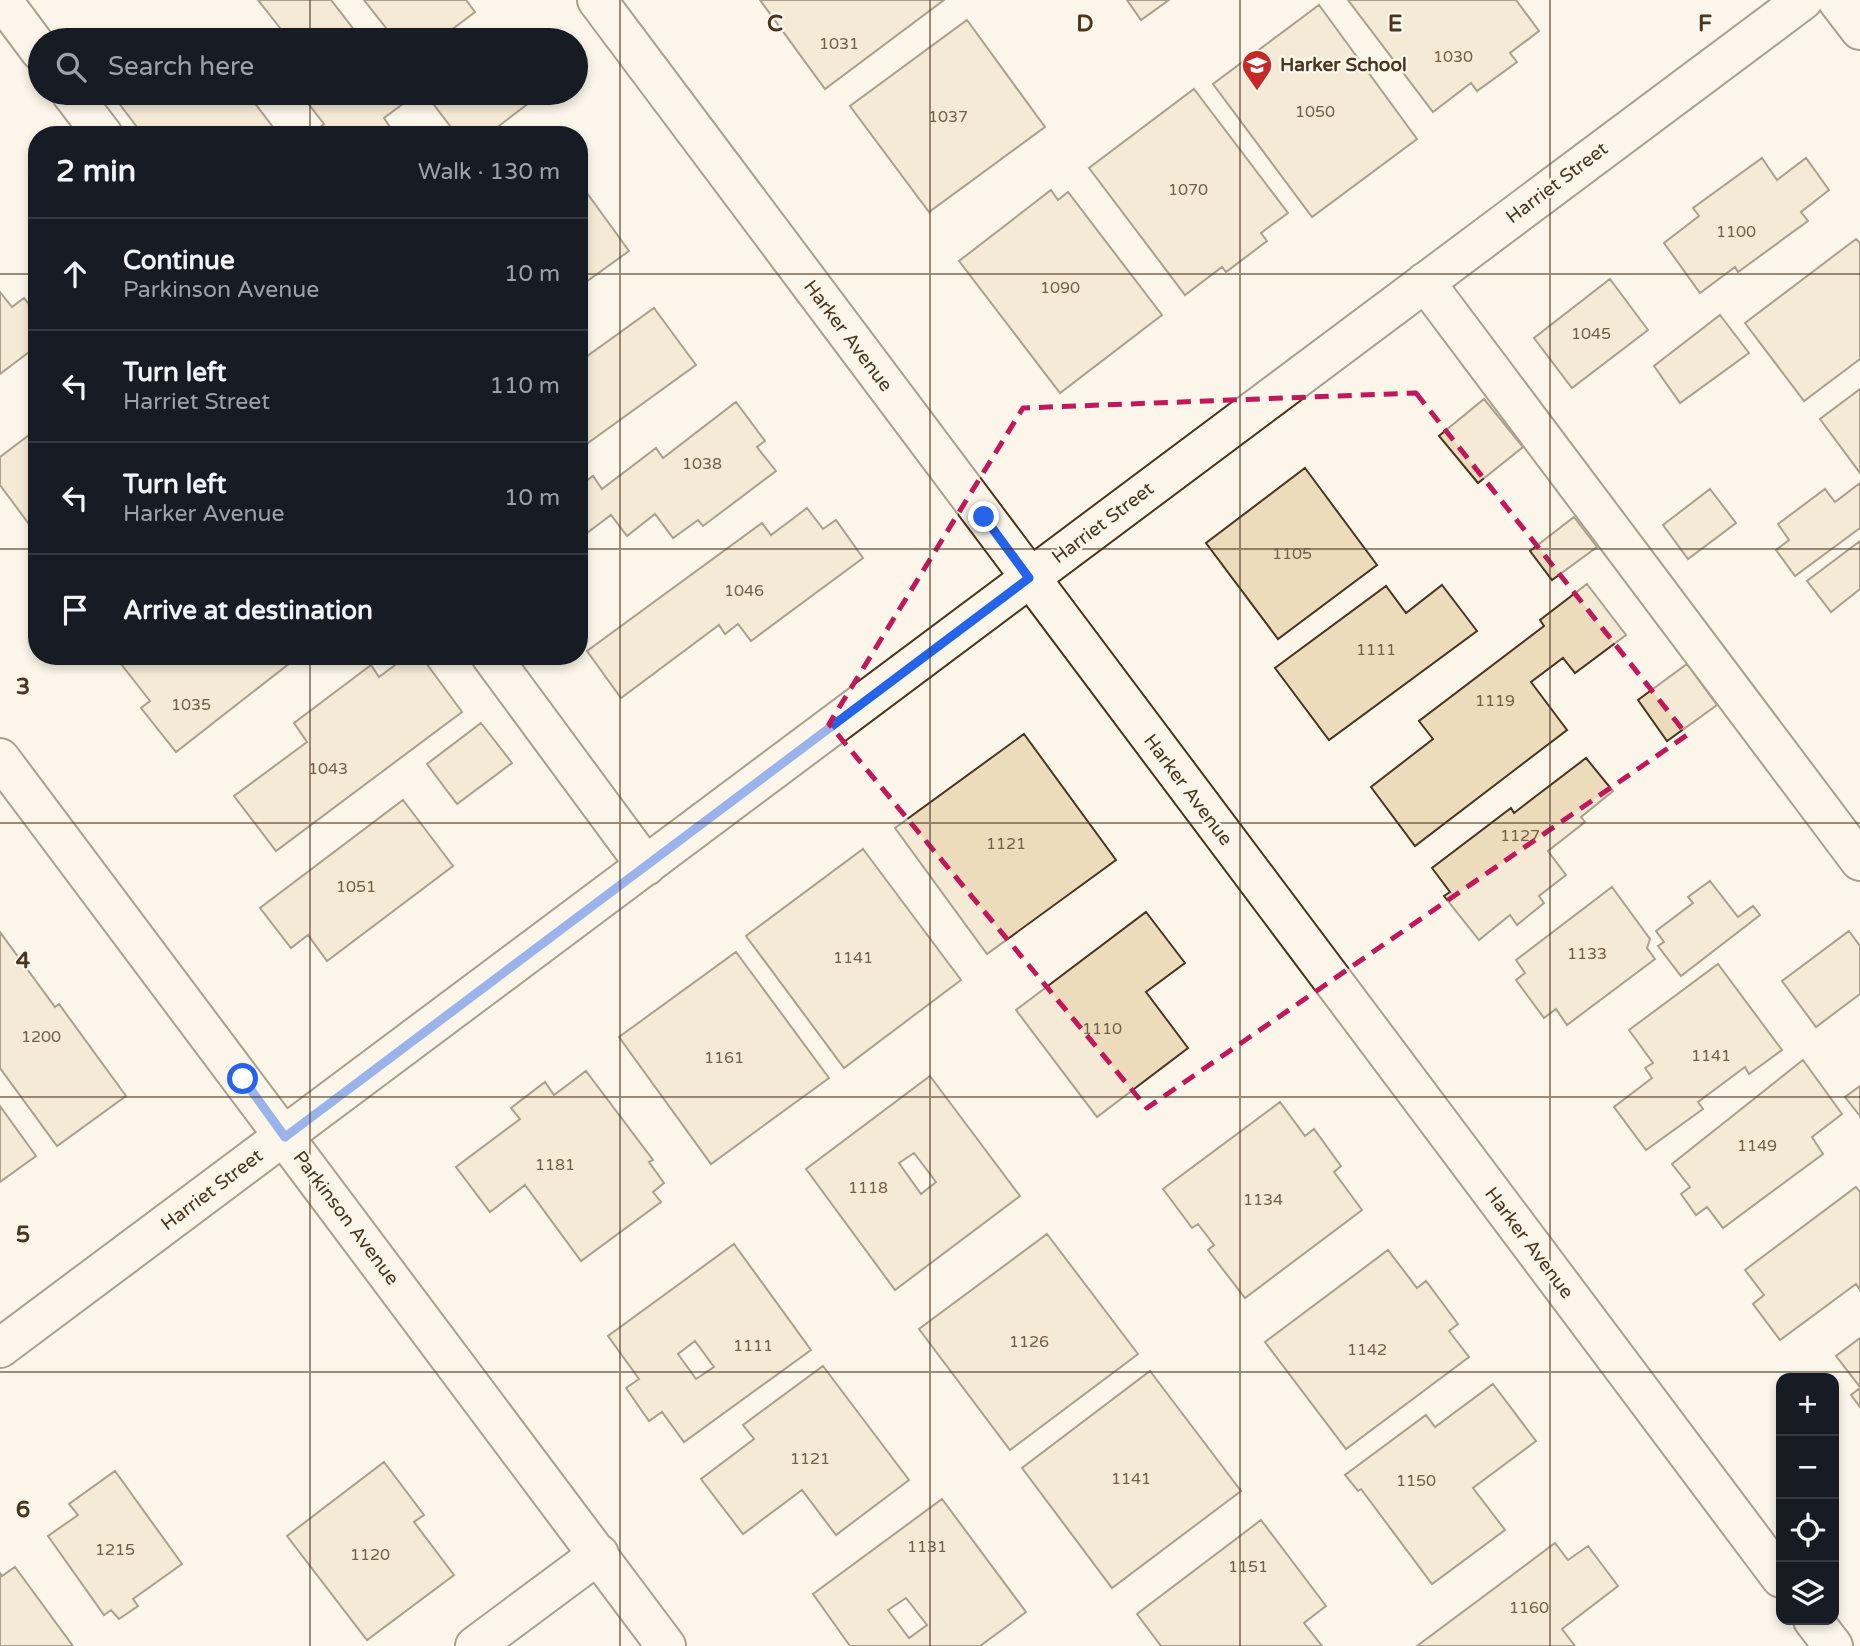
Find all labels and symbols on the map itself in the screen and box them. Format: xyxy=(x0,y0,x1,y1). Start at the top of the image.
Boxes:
text: C xyxy=(767,10,783,38)
text: D xyxy=(1076,10,1094,38)
text: E xyxy=(1388,10,1402,38)
text: F xyxy=(1698,10,1712,38)
house number: 1031 xyxy=(819,34,859,54)
house number: 1030 xyxy=(1433,47,1473,67)
school or university icon: Harker School xyxy=(1240,48,1274,92)
place label: Harker School xyxy=(1280,54,1407,76)
house number: 1050 xyxy=(1295,102,1335,122)
house number: 1037 xyxy=(928,107,968,127)
street label: Harriet Street xyxy=(1502,138,1612,228)
house number: 1070 xyxy=(1168,180,1208,200)
house number: 1100 xyxy=(1716,222,1756,242)
street label: Harker Avenue xyxy=(799,276,897,396)
house number: 1090 xyxy=(1040,278,1080,298)
house number: 1045 xyxy=(1571,324,1611,344)
house number: 1038 xyxy=(682,454,722,474)
street label: Harriet Street xyxy=(1048,478,1158,568)
route end xyxy=(968,501,999,532)
house number: 1105 xyxy=(1272,544,1312,564)
house number: 1046 xyxy=(724,581,764,601)
house number: 1111 xyxy=(1356,640,1396,660)
text: 3 xyxy=(16,673,30,701)
house number: 1119 xyxy=(1475,691,1515,711)
house number: 1035 xyxy=(171,695,211,715)
street label: Harker Avenue xyxy=(1139,730,1237,850)
house number: 1043 xyxy=(308,759,348,779)
house number: 1127 xyxy=(1500,826,1540,846)
house number: 1121 xyxy=(986,834,1026,854)
house number: 1051 xyxy=(336,877,376,897)
house number: 1133 xyxy=(1567,944,1607,964)
text: 4 xyxy=(16,947,31,975)
house number: 1141 xyxy=(833,948,873,968)
house number: 1110 xyxy=(1082,1019,1122,1039)
house number: 1200 xyxy=(21,1027,61,1047)
house number: 1141 xyxy=(1691,1046,1731,1066)
house number: 1161 xyxy=(704,1048,744,1068)
route start xyxy=(227,1063,258,1094)
house number: 1149 xyxy=(1737,1136,1777,1156)
street label: Harriet Street xyxy=(157,1145,267,1235)
street label: Parkinson Avenue xyxy=(288,1147,404,1289)
house number: 1181 xyxy=(535,1155,575,1175)
house number: 1118 xyxy=(848,1178,888,1198)
street label: Harker Avenue xyxy=(1480,1183,1578,1303)
house number: 1134 xyxy=(1243,1190,1283,1210)
text: 5 xyxy=(16,1221,30,1249)
house number: 1126 xyxy=(1009,1332,1049,1352)
house number: 1111 xyxy=(733,1336,773,1356)
house number: 1142 xyxy=(1347,1340,1387,1360)
house number: 1121 xyxy=(790,1449,830,1469)
house number: 1141 xyxy=(1111,1469,1151,1489)
house number: 1150 xyxy=(1396,1471,1436,1491)
text: 6 xyxy=(16,1496,30,1524)
house number: 1131 xyxy=(907,1537,947,1557)
house number: 1215 xyxy=(95,1540,135,1560)
house number: 1120 xyxy=(350,1545,390,1565)
house number: 1151 xyxy=(1228,1557,1268,1577)
house number: 1160 xyxy=(1509,1598,1549,1618)

